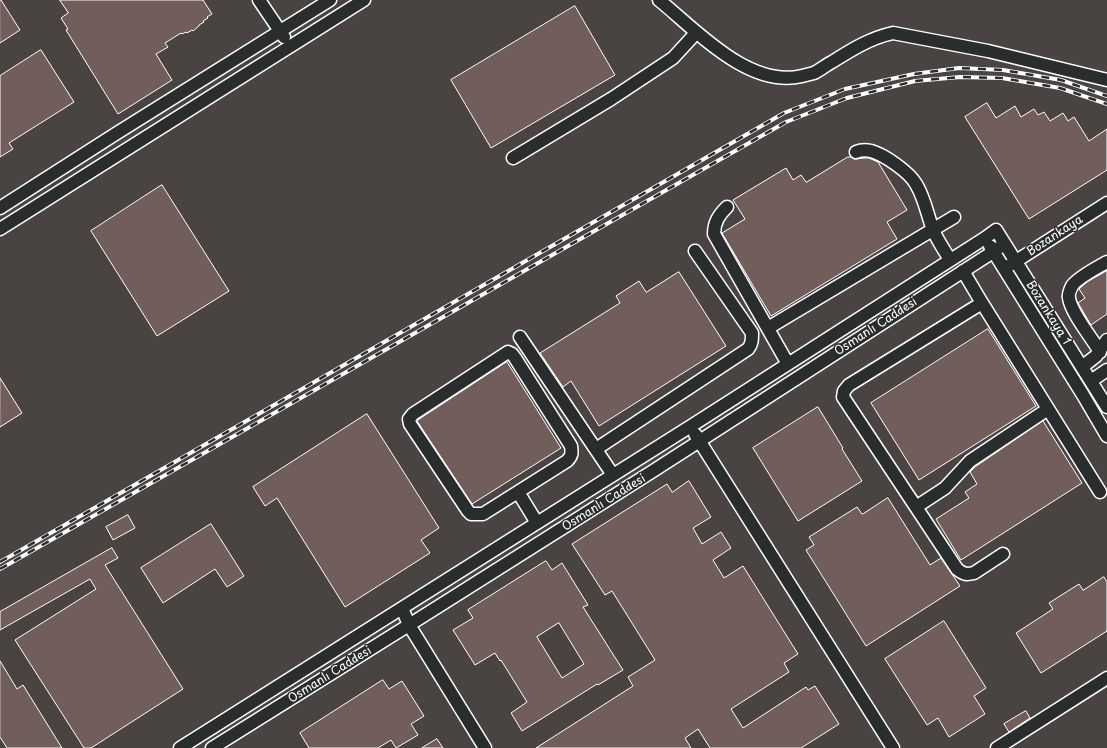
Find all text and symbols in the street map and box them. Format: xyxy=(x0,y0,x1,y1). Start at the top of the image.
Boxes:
street label: Bozankaya xyxy=(1024,213,1086,259)
street label: Bozankaya 1 xyxy=(1023,278,1073,348)
street label: Osmanlı Caddesi xyxy=(832,295,920,359)
street label: Osmanlı Caddesi xyxy=(560,472,648,534)
street label: Osmanlı Caddesi xyxy=(286,644,374,706)

